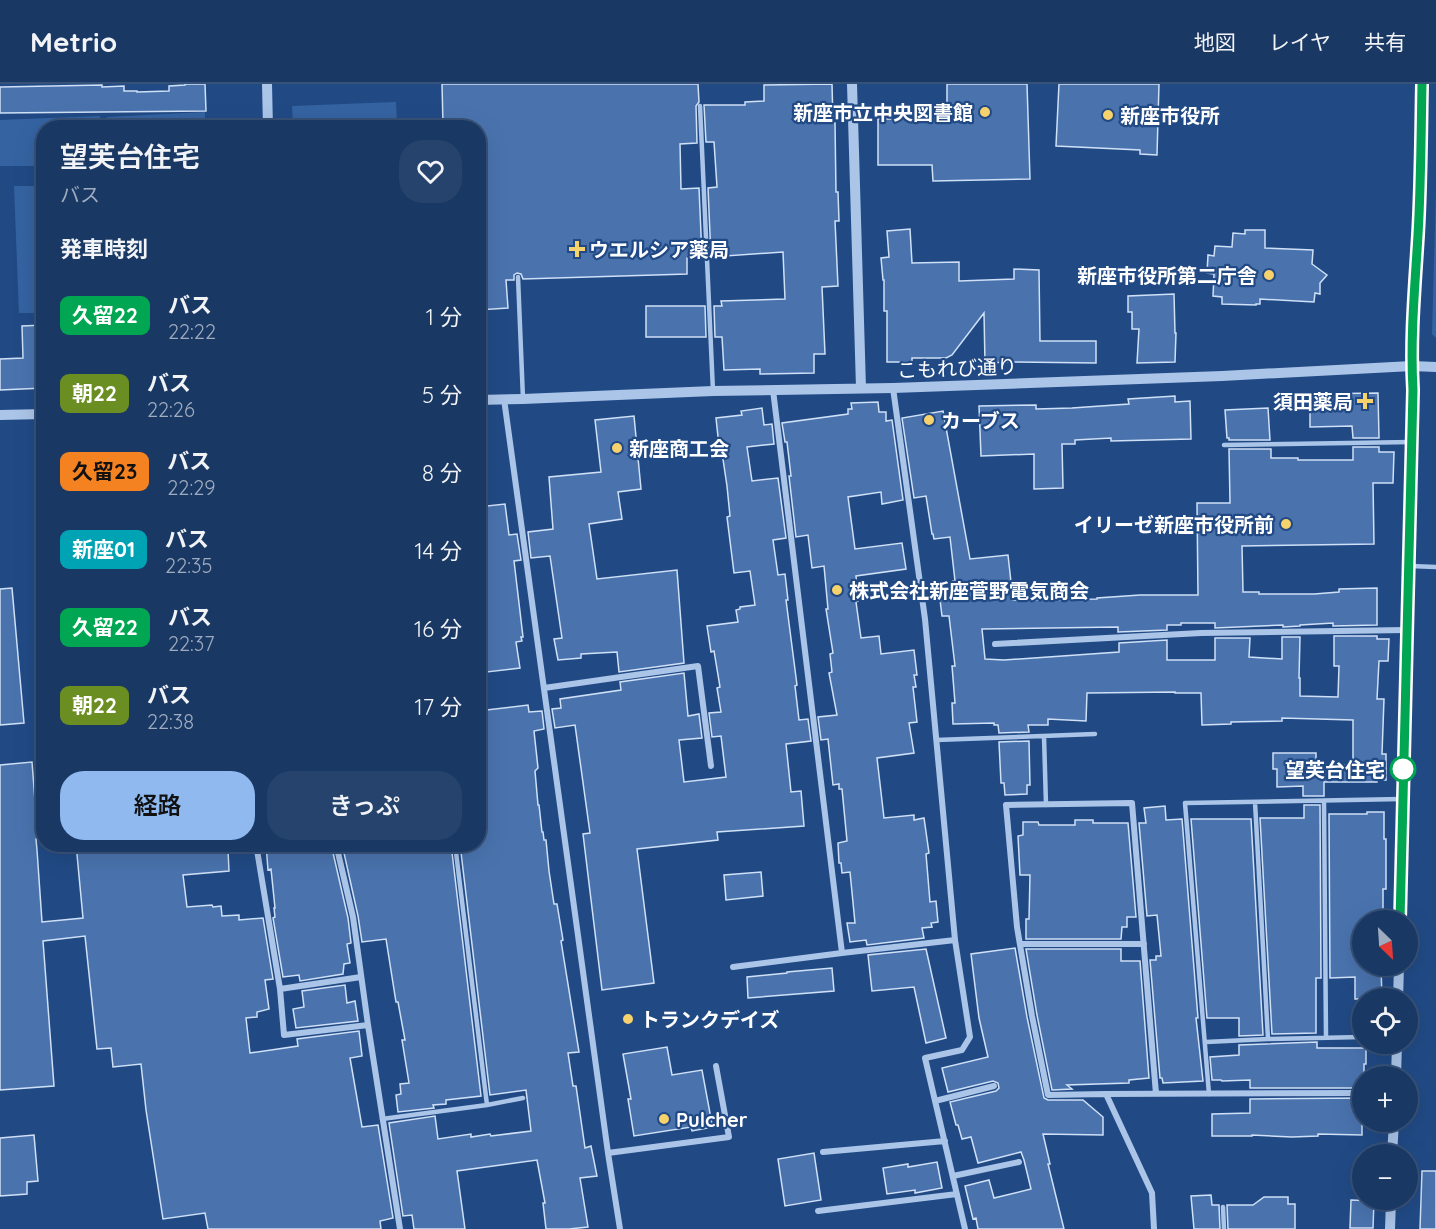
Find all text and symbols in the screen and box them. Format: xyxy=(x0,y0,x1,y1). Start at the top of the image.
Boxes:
text: Metrio xyxy=(30,24,117,59)
text: 地図 xyxy=(1194,29,1236,55)
text: レイヤ xyxy=(1269,29,1331,55)
text: 共有 xyxy=(1364,29,1406,55)
place label: 新座市立中央図書館 xyxy=(793,100,973,125)
place label: 新座市役所 xyxy=(1120,103,1220,128)
marker: 新座市立中央図書館 xyxy=(978,105,992,119)
marker: 新座市役所 xyxy=(1101,108,1115,122)
text: 望芙台住宅 xyxy=(60,139,200,174)
button: heart xyxy=(399,140,462,203)
text: バス xyxy=(60,182,100,207)
text: 発車時刻 xyxy=(60,235,148,263)
place label: ウエルシア薬局 xyxy=(589,237,729,262)
marker: ウエルシア薬局 xyxy=(570,242,584,256)
place label: 新座市役所第二庁舎 xyxy=(1077,263,1257,288)
marker: 新座市役所第二庁舎 xyxy=(1262,268,1276,282)
text: バス xyxy=(168,291,212,319)
text: 久留22 xyxy=(72,302,138,328)
text: 1 分 xyxy=(426,303,462,331)
text: 22:22 xyxy=(168,319,216,344)
street label: こもれび通り xyxy=(897,353,1017,383)
text: バス xyxy=(147,369,191,397)
text: 朝22 xyxy=(72,380,117,406)
text: 5 分 xyxy=(422,381,462,409)
place label: 須田薬局 xyxy=(1273,389,1353,414)
marker: 須田薬局 xyxy=(1358,394,1372,408)
text: 22:26 xyxy=(147,397,195,422)
place label: カーブス xyxy=(941,408,1020,433)
marker: カーブス xyxy=(922,413,936,427)
place label: 新座商工会 xyxy=(629,436,729,461)
marker: 新座商工会 xyxy=(610,441,624,455)
text: バス xyxy=(167,447,211,475)
text: 久留23 xyxy=(72,458,137,484)
text: 8 分 xyxy=(422,459,462,487)
text: 22:29 xyxy=(167,475,215,500)
place label: イリーゼ新座市役所前 xyxy=(1074,512,1274,537)
marker: イリーゼ新座市役所前 xyxy=(1279,517,1293,531)
text: バス xyxy=(165,525,209,553)
text: 新座01 xyxy=(72,536,135,562)
text: 14 分 xyxy=(415,537,462,565)
text: 22:35 xyxy=(165,553,212,578)
place label: 株式会社新座菅野電気商会 xyxy=(849,578,1089,603)
marker: 株式会社新座菅野電気商会 xyxy=(830,583,844,597)
text: バス xyxy=(168,603,212,631)
text: 久留22 xyxy=(72,614,138,640)
text: 16 分 xyxy=(414,615,462,643)
text: 22:37 xyxy=(168,631,215,656)
text: バス xyxy=(147,681,191,709)
text: 朝22 xyxy=(72,692,117,718)
text: 17 分 xyxy=(415,693,462,721)
text: 22:38 xyxy=(147,709,194,734)
marker: 望芙台住宅 xyxy=(1390,756,1416,782)
place label: 望芙台住宅 xyxy=(1285,757,1385,782)
button: 経路 xyxy=(60,771,255,840)
button: きっぷ xyxy=(267,771,462,840)
north arrow xyxy=(1352,910,1418,976)
map controls xyxy=(1352,910,1418,1210)
button: locate xyxy=(1352,988,1418,1054)
place label: トランクデイズ xyxy=(640,1007,779,1032)
marker: トランクデイズ xyxy=(621,1012,635,1026)
button: + xyxy=(1352,1066,1418,1132)
place label: Pulcher xyxy=(676,1107,748,1132)
marker: Pulcher xyxy=(657,1112,671,1126)
button: − xyxy=(1352,1144,1418,1210)

